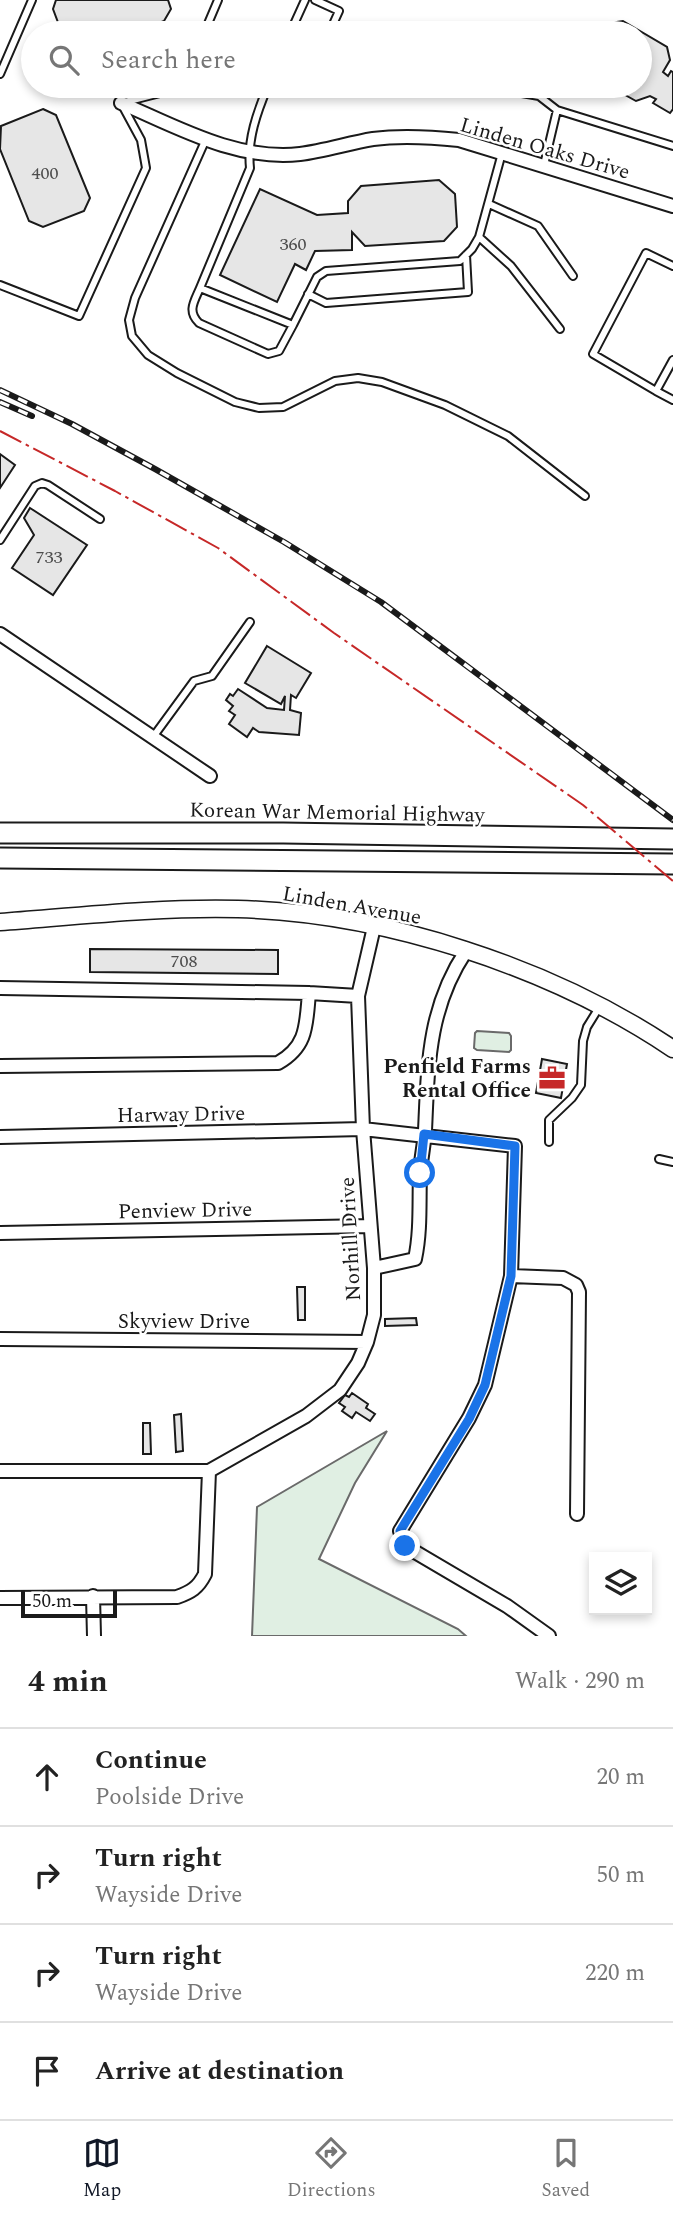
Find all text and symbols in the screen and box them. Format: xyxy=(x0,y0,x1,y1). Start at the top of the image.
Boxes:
search box xyxy=(21,21,652,98)
text: Search here xyxy=(101,40,236,80)
icon: search xyxy=(45,41,83,79)
street label: Linden Oaks Drive xyxy=(456,109,634,189)
house number: 400 xyxy=(32,160,59,187)
house number: 360 xyxy=(280,231,307,258)
house number: 733 xyxy=(36,544,63,571)
street label: Korean War Memorial Highway xyxy=(189,794,486,832)
street label: Linden Avenue xyxy=(280,878,424,934)
house number: 708 xyxy=(171,948,198,975)
place label: Penfield Farms Rental Office xyxy=(383,1051,531,1107)
office icon: Penfield Farms Rental Office xyxy=(537,1063,567,1093)
street label: Harway Drive xyxy=(117,1098,245,1132)
route start xyxy=(404,1157,435,1188)
street label: Norhill Drive xyxy=(332,1176,370,1302)
street label: Penview Drive xyxy=(118,1194,253,1228)
street label: Skyview Drive xyxy=(118,1306,250,1338)
route end xyxy=(389,1530,420,1561)
map controls xyxy=(589,1552,652,1615)
button: layers xyxy=(589,1552,652,1615)
scale bar xyxy=(21,1587,117,1619)
text: 50 m xyxy=(32,1587,72,1616)
text: 4 min xyxy=(28,1659,108,1705)
text: Walk · 290 m xyxy=(515,1664,645,1699)
text: Continue xyxy=(95,1740,207,1780)
icon: ahead xyxy=(28,1758,66,1796)
text: 20 m xyxy=(596,1760,645,1795)
text: Poolside Drive xyxy=(95,1780,244,1815)
text: Turn right xyxy=(95,1838,222,1878)
icon: right xyxy=(28,1856,66,1894)
text: 50 m xyxy=(596,1858,645,1893)
text: Wayside Drive xyxy=(95,1878,242,1913)
text: Turn right xyxy=(95,1936,222,1976)
icon: right xyxy=(28,1954,66,1992)
text: 220 m xyxy=(585,1956,645,1991)
text: Wayside Drive xyxy=(95,1976,242,2011)
text: Arrive at destination xyxy=(95,2051,344,2091)
icon: arrive xyxy=(28,2052,66,2090)
tab: Map xyxy=(83,2134,121,2205)
tab: Directions xyxy=(287,2134,376,2205)
tab: Saved xyxy=(541,2134,590,2205)

